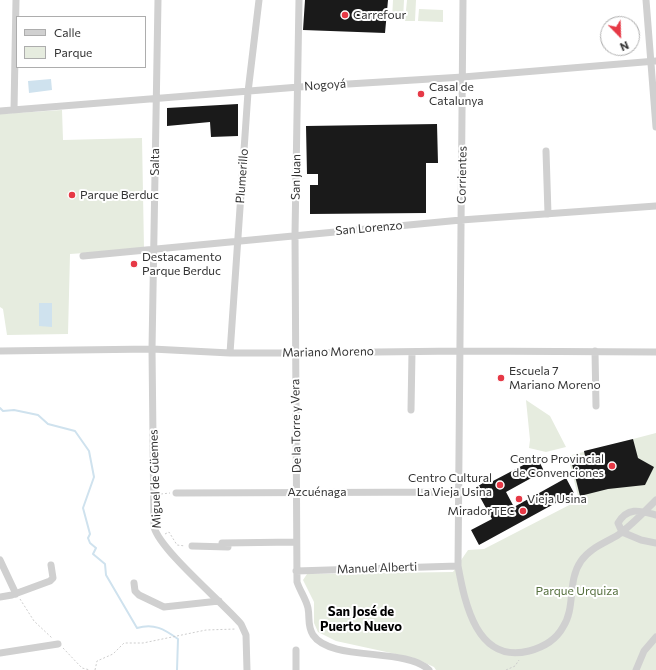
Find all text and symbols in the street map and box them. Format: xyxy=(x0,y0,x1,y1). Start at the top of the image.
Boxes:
place label: Carrefour xyxy=(353,8,406,22)
marker: Carrefour xyxy=(340,10,350,20)
legend xyxy=(16,16,146,68)
north arrow xyxy=(600,16,640,56)
text: Calle xyxy=(54,25,81,39)
text: N xyxy=(618,39,631,54)
text: Parque xyxy=(54,45,92,59)
street label: Nogoyá xyxy=(304,76,346,94)
place label: Casal de Catalunya xyxy=(429,80,484,108)
marker: Casal de Catalunya xyxy=(416,89,426,99)
street label: Corrientes xyxy=(454,146,470,204)
street label: Salta xyxy=(148,148,162,176)
street label: Plumerillo xyxy=(233,148,251,204)
street label: San Juan xyxy=(288,154,304,200)
place label: Parque Berduc xyxy=(80,188,159,202)
marker: Parque Berduc xyxy=(67,190,77,200)
street label: San Lorenzo xyxy=(335,218,403,238)
place label: Destacamento Parque Berduc xyxy=(142,250,222,278)
marker: Destacamento Parque Berduc xyxy=(129,259,139,269)
street label: Mariano Moreno xyxy=(282,344,374,360)
place label: Escuela 7 Mariano Moreno xyxy=(509,364,601,392)
marker: Escuela 7 Mariano Moreno xyxy=(496,373,506,383)
street label: De la Torre y Vera xyxy=(288,379,304,473)
street label: Miguel de Güemes xyxy=(146,429,164,529)
place label: Centro Provincial de Convenciones xyxy=(510,452,604,480)
marker: Centro Provincial de Convenciones xyxy=(607,461,617,471)
place label: Centro Cultural La Vieja Usina xyxy=(408,471,492,499)
marker: Centro Cultural La Vieja Usina xyxy=(495,480,505,490)
street label: Azcuénaga xyxy=(287,485,347,499)
place label: Vieja Usina xyxy=(527,492,587,506)
marker: Vieja Usina xyxy=(514,494,524,504)
place label: MiradorTEC xyxy=(448,504,515,518)
marker: MiradorTEC xyxy=(518,506,528,516)
street label: Manuel Alberti xyxy=(337,559,417,577)
park label: Parque Urquiza xyxy=(535,584,619,598)
district label: San José de Puerto Nuevo xyxy=(320,604,402,635)

